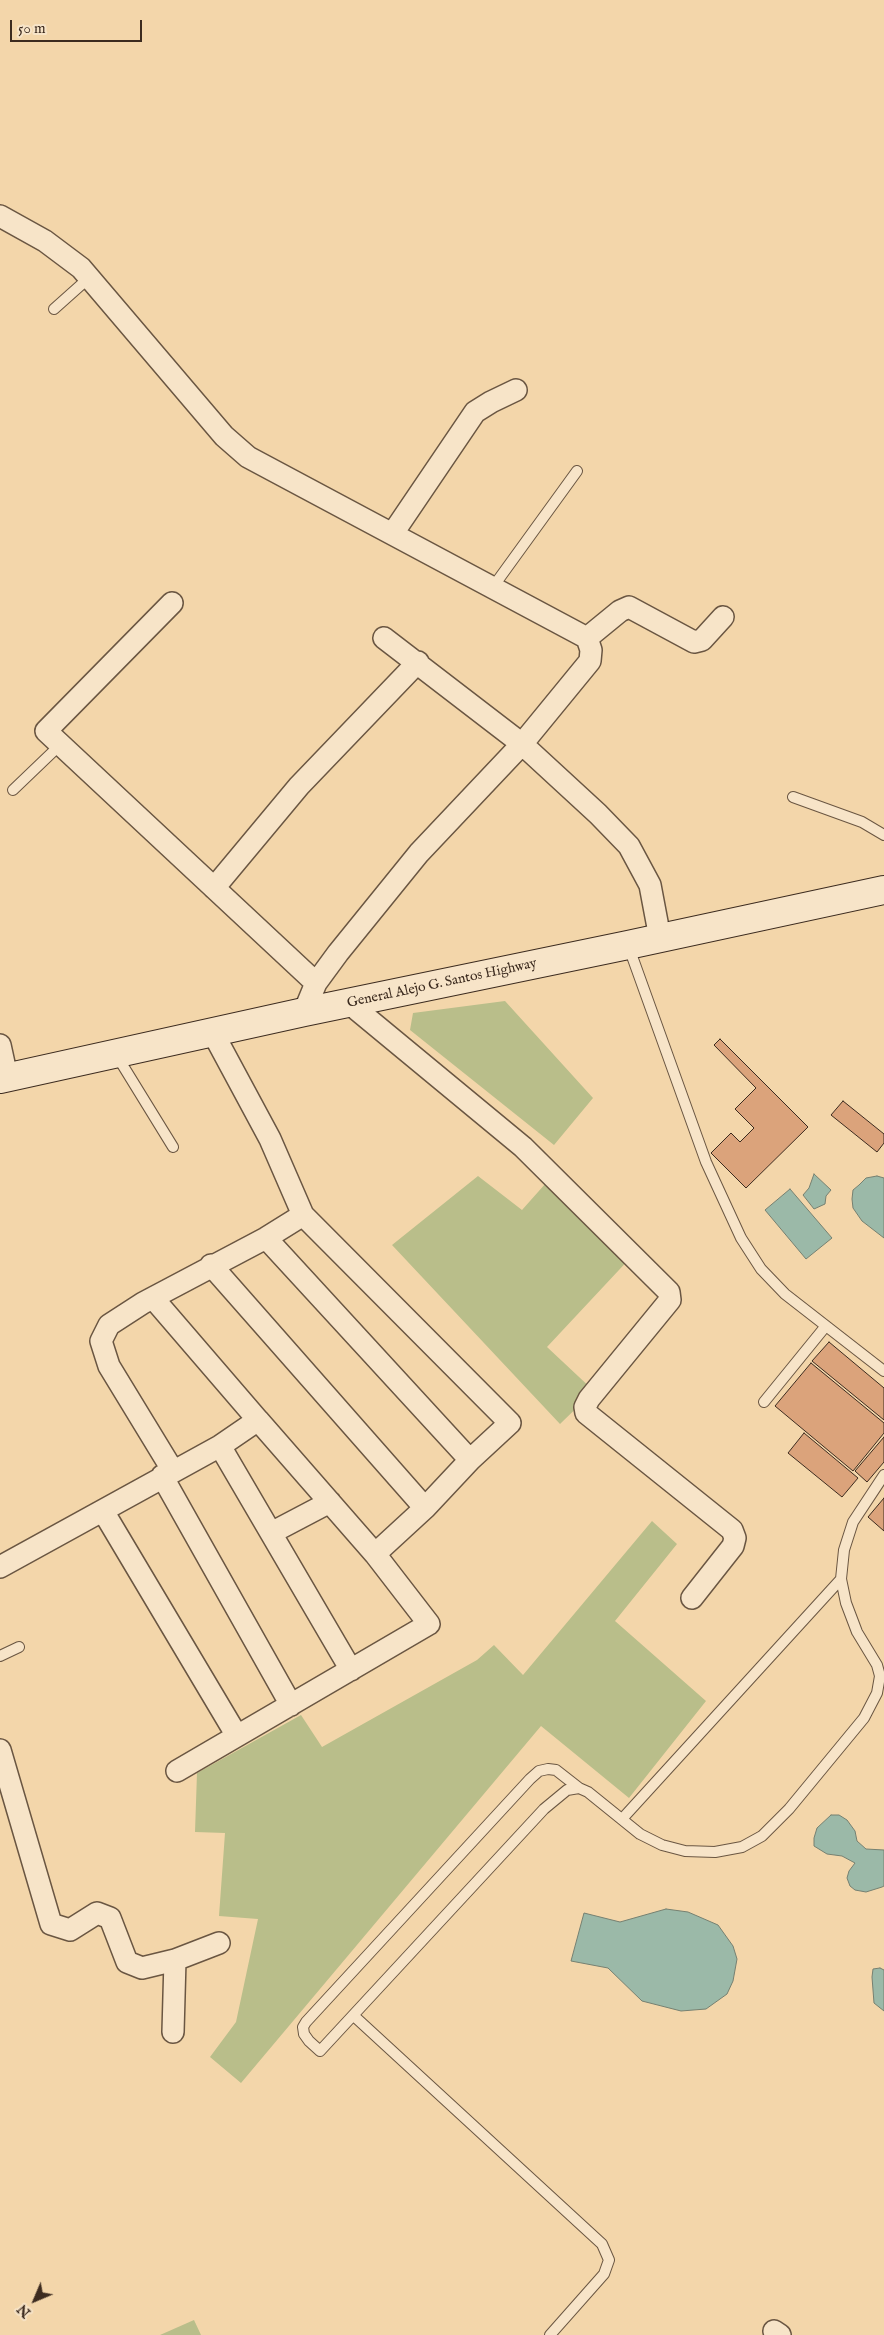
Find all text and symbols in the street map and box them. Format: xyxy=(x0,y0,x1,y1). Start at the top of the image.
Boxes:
scale bar xyxy=(12,10,145,42)
text: 50 m xyxy=(18,19,46,38)
street label: General Alejo G. Santos Highway xyxy=(346,956,538,1012)
north arrow xyxy=(10,2275,60,2325)
text: N xyxy=(14,2300,35,2321)

